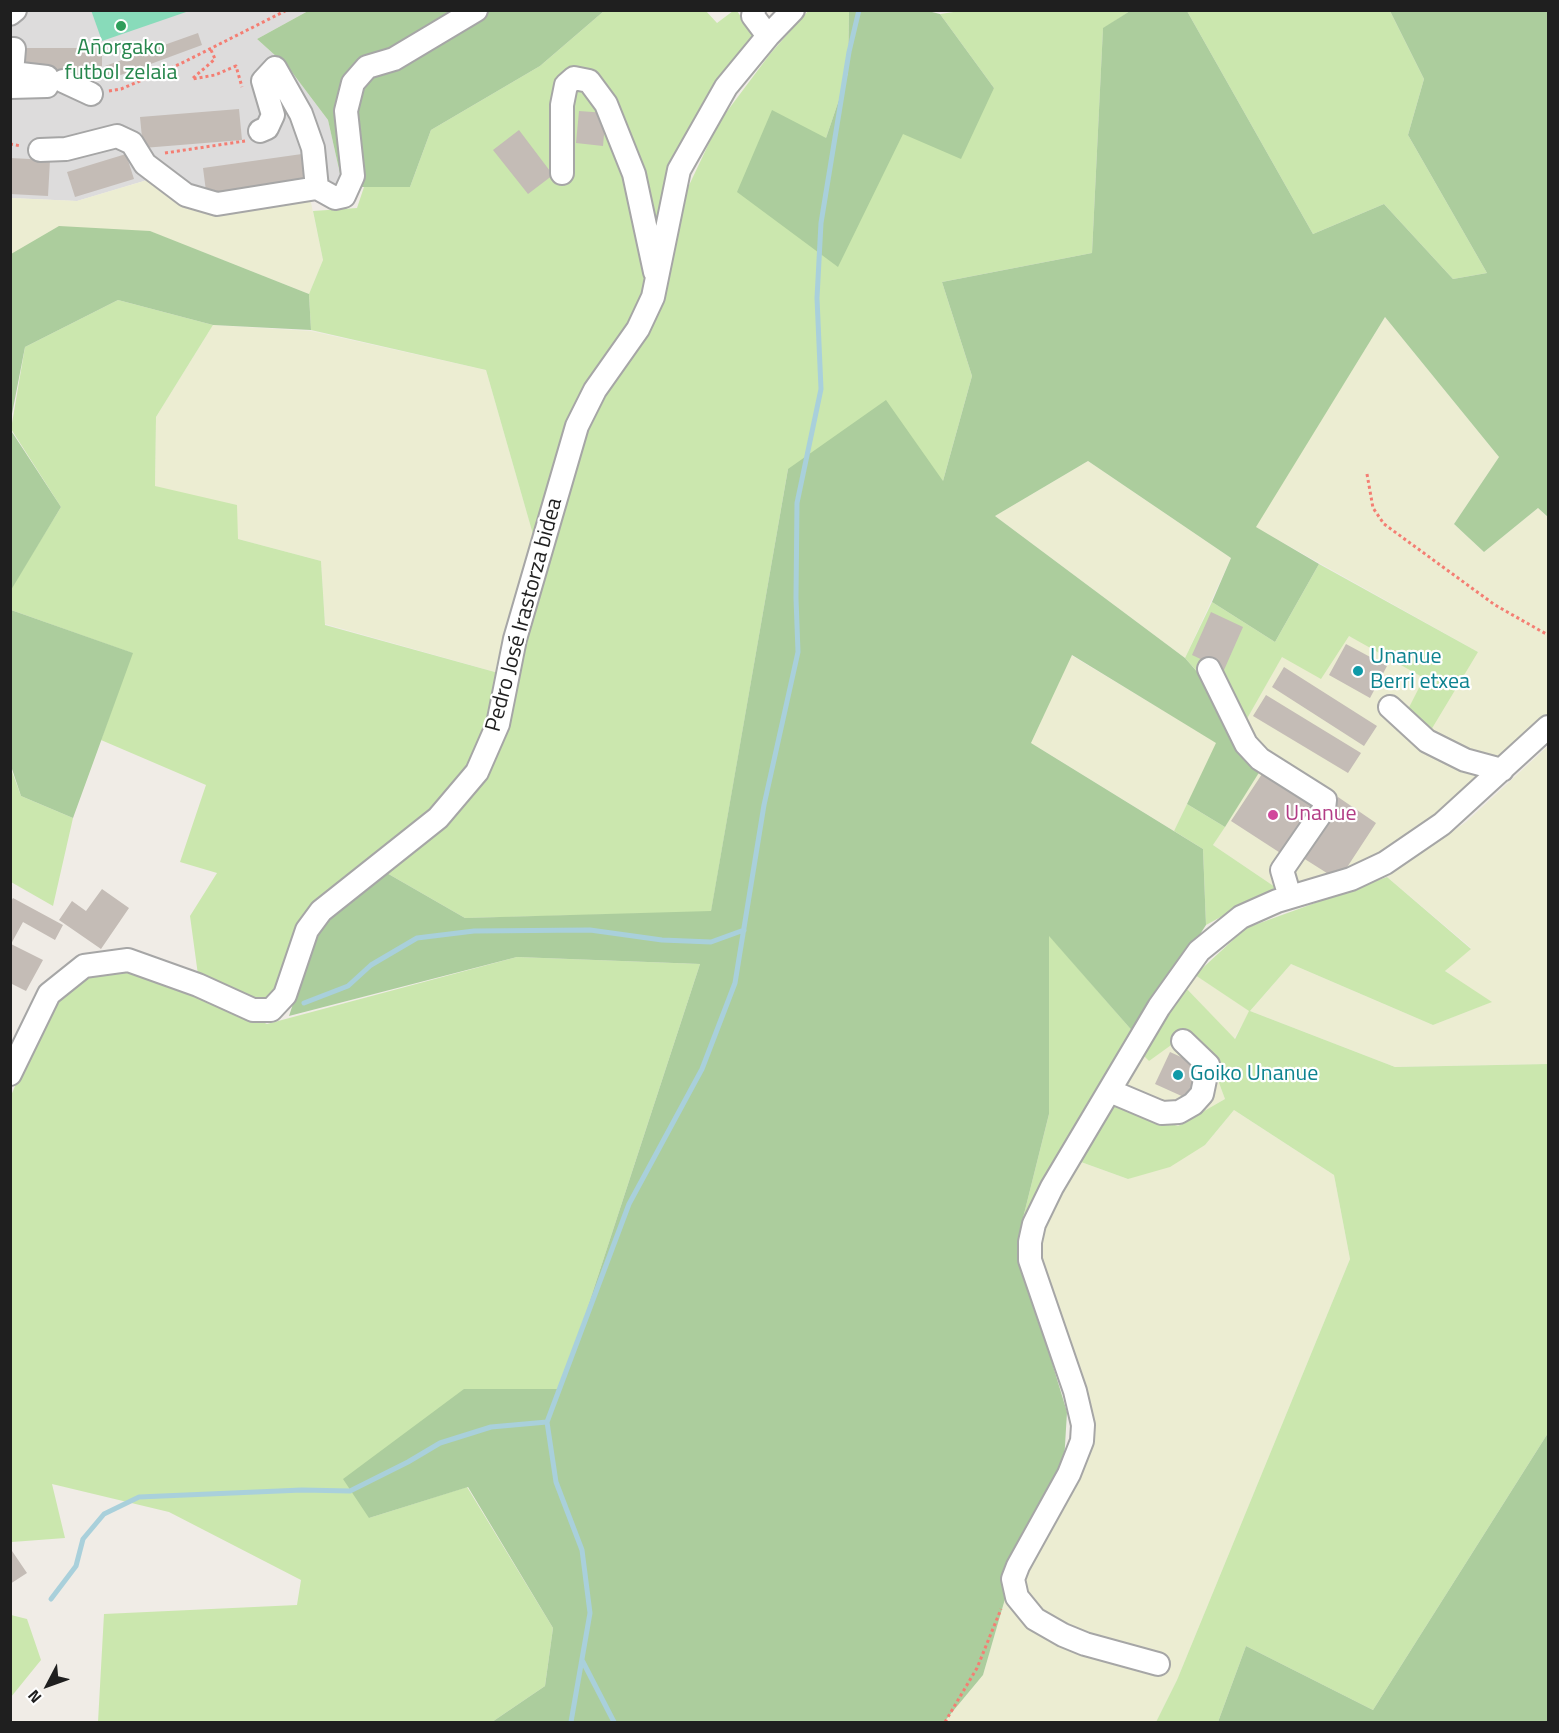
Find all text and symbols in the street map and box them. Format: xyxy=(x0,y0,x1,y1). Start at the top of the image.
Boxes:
marker: Añorgako futbol zelaia xyxy=(114,19,128,33)
place label: Añorgako futbol zelaia xyxy=(65,36,177,88)
street label: Pedro José Irastorza bidea xyxy=(481,495,569,735)
place label: Unanue Berri etxea xyxy=(1370,645,1470,696)
marker: Unanue Berri etxea xyxy=(1351,664,1365,678)
place label: Unanue xyxy=(1285,802,1357,828)
marker: Unanue xyxy=(1266,808,1280,822)
place label: Goiko Unanue xyxy=(1190,1062,1318,1088)
marker: Goiko Unanue xyxy=(1171,1068,1185,1082)
north arrow xyxy=(18,1655,78,1715)
text: N xyxy=(22,1685,47,1709)

